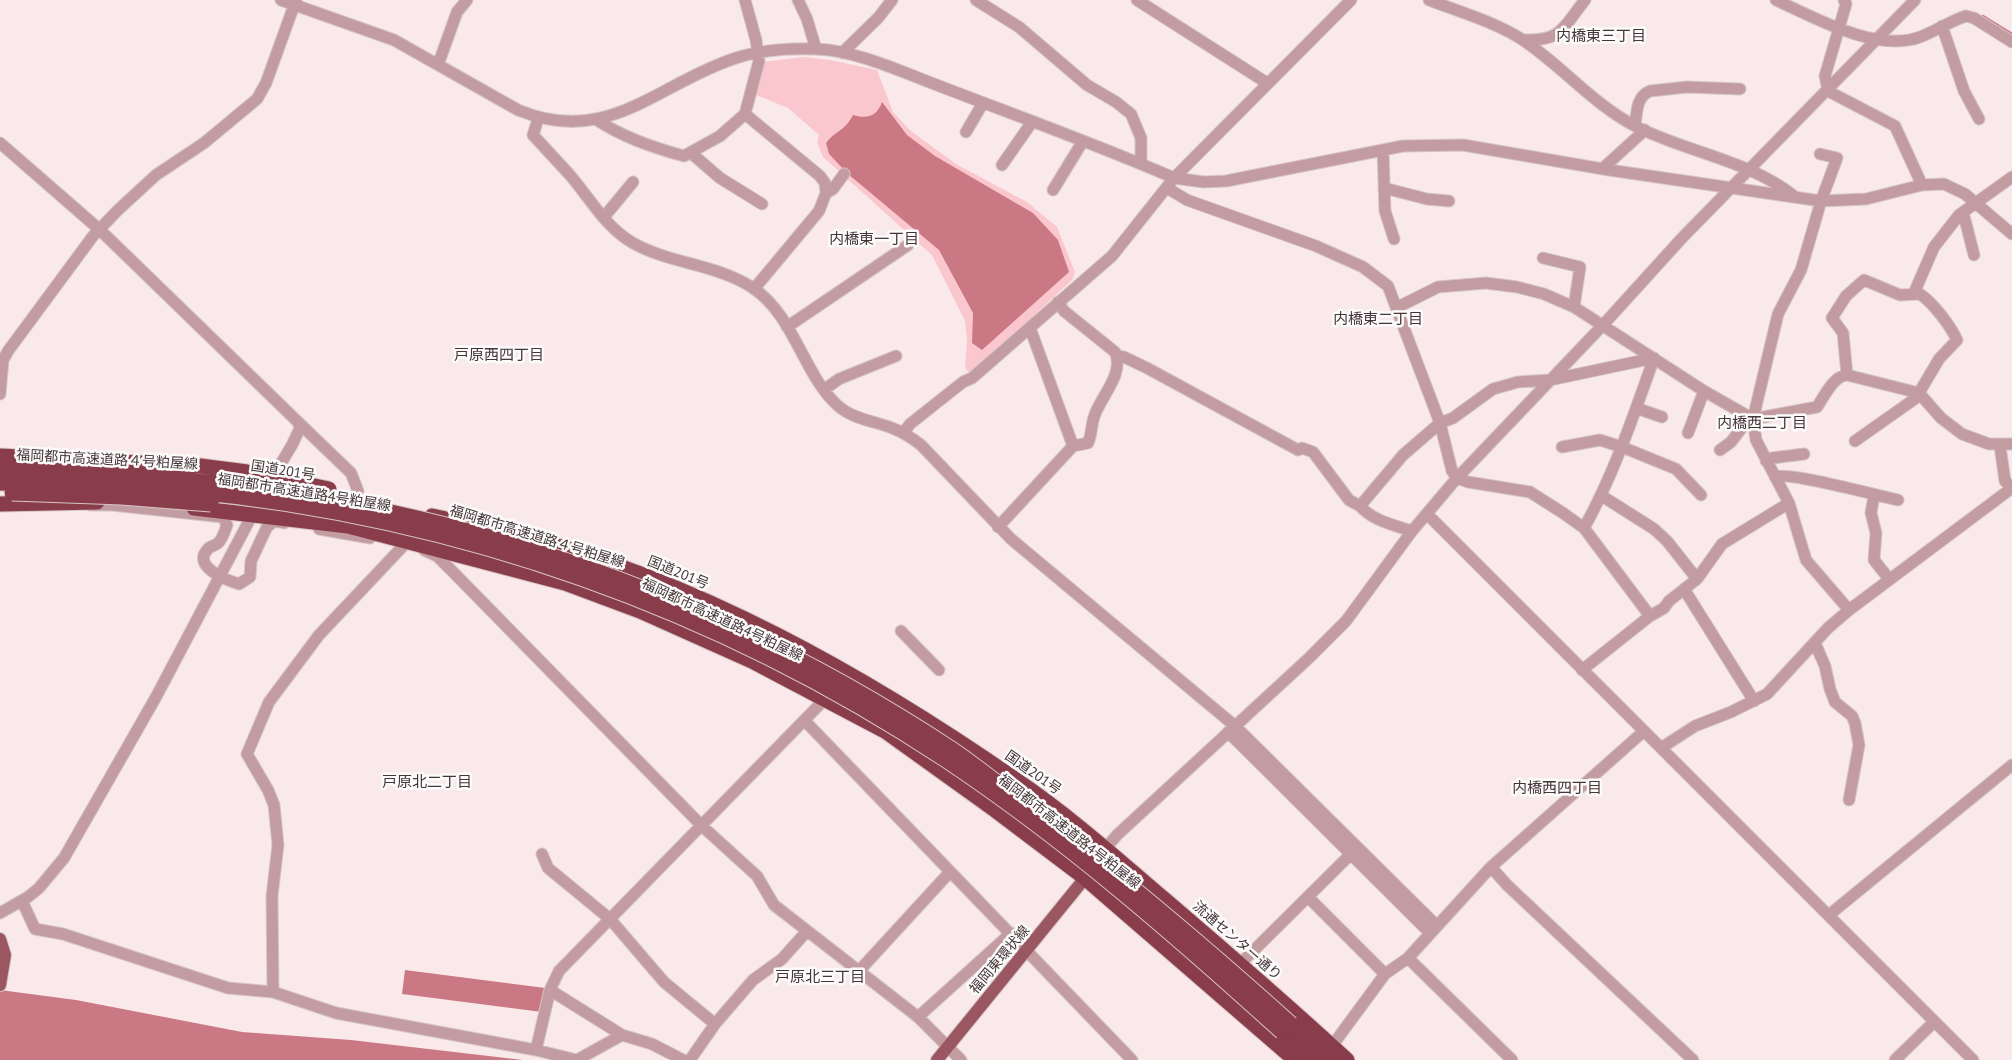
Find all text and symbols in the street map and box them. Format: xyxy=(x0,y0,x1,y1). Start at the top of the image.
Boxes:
district label: 内橋東三丁目 xyxy=(1556,28,1646,46)
district label: 内橋東一丁目 xyxy=(829,231,919,249)
district label: 内橋東二丁目 xyxy=(1333,311,1423,329)
district label: 戸原西四丁目 xyxy=(454,347,544,365)
district label: 内橋西二丁目 xyxy=(1717,415,1807,433)
street label: 福岡都市高速道路４号粕屋線 xyxy=(16,447,198,473)
street label: 国道201号 xyxy=(250,458,316,484)
street label: 福岡都市高速道路4号粕屋線 xyxy=(216,471,392,515)
street label: 福岡都市高速道路４号粕屋線 xyxy=(448,502,626,572)
street label: 国道201号 xyxy=(645,553,711,593)
street label: 福岡都市高速道路4号粕屋線 xyxy=(639,575,805,665)
street label: 国道201号 xyxy=(1002,748,1064,798)
street label: 福岡都市高速道路4号粕屋線 xyxy=(995,771,1143,893)
district label: 戸原北二丁目 xyxy=(382,774,472,792)
district label: 内橋西四丁目 xyxy=(1512,780,1602,798)
street label: 流通センター通り xyxy=(1189,898,1285,984)
street label: 福岡東環状線 xyxy=(967,922,1033,998)
district label: 戸原北三丁目 xyxy=(775,969,865,987)

